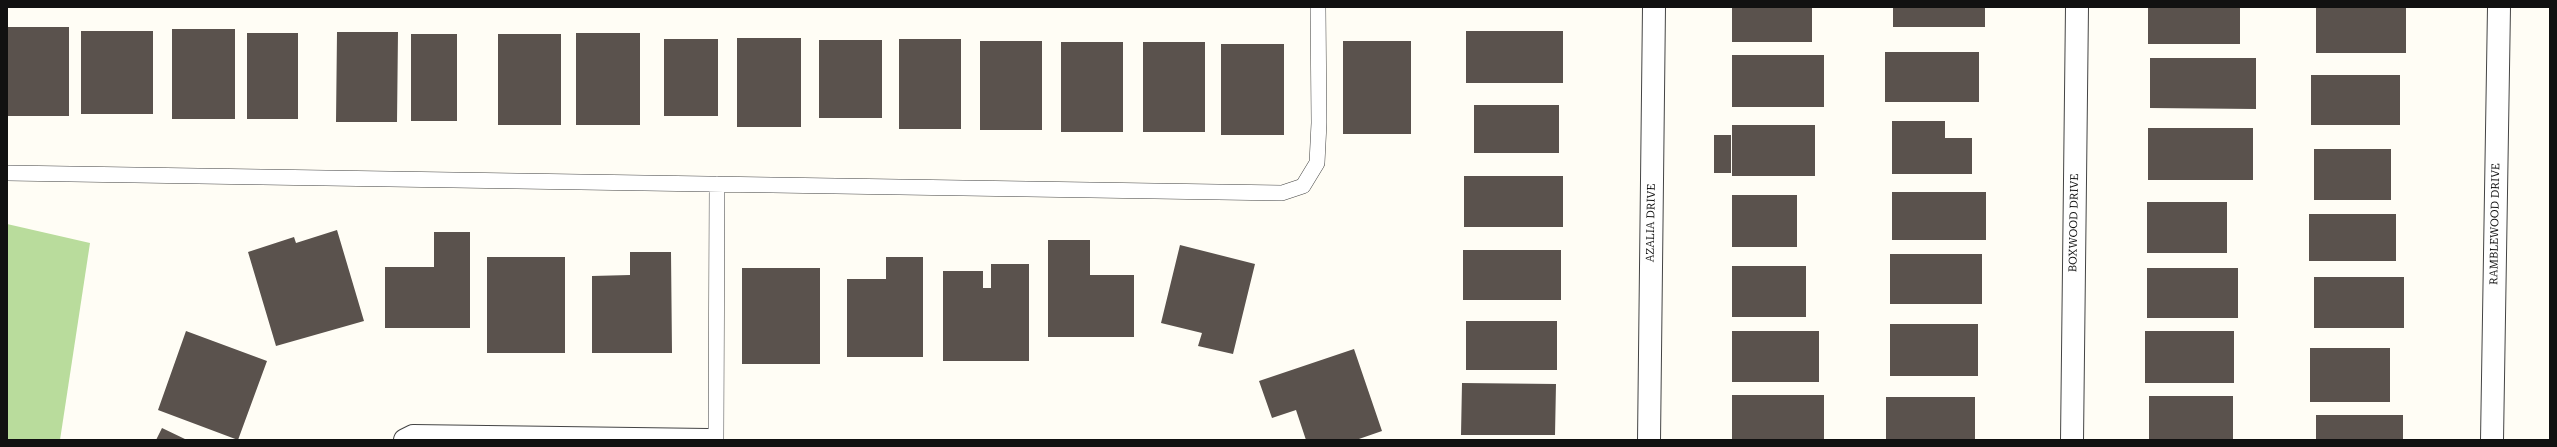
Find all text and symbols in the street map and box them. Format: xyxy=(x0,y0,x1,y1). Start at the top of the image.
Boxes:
street label: RAMBLEWOOD DRIVE xyxy=(2487,163,2503,285)
street label: BOXWOOD DRIVE xyxy=(2067,174,2081,272)
street label: AZALIA DRIVE xyxy=(1644,184,1658,262)

